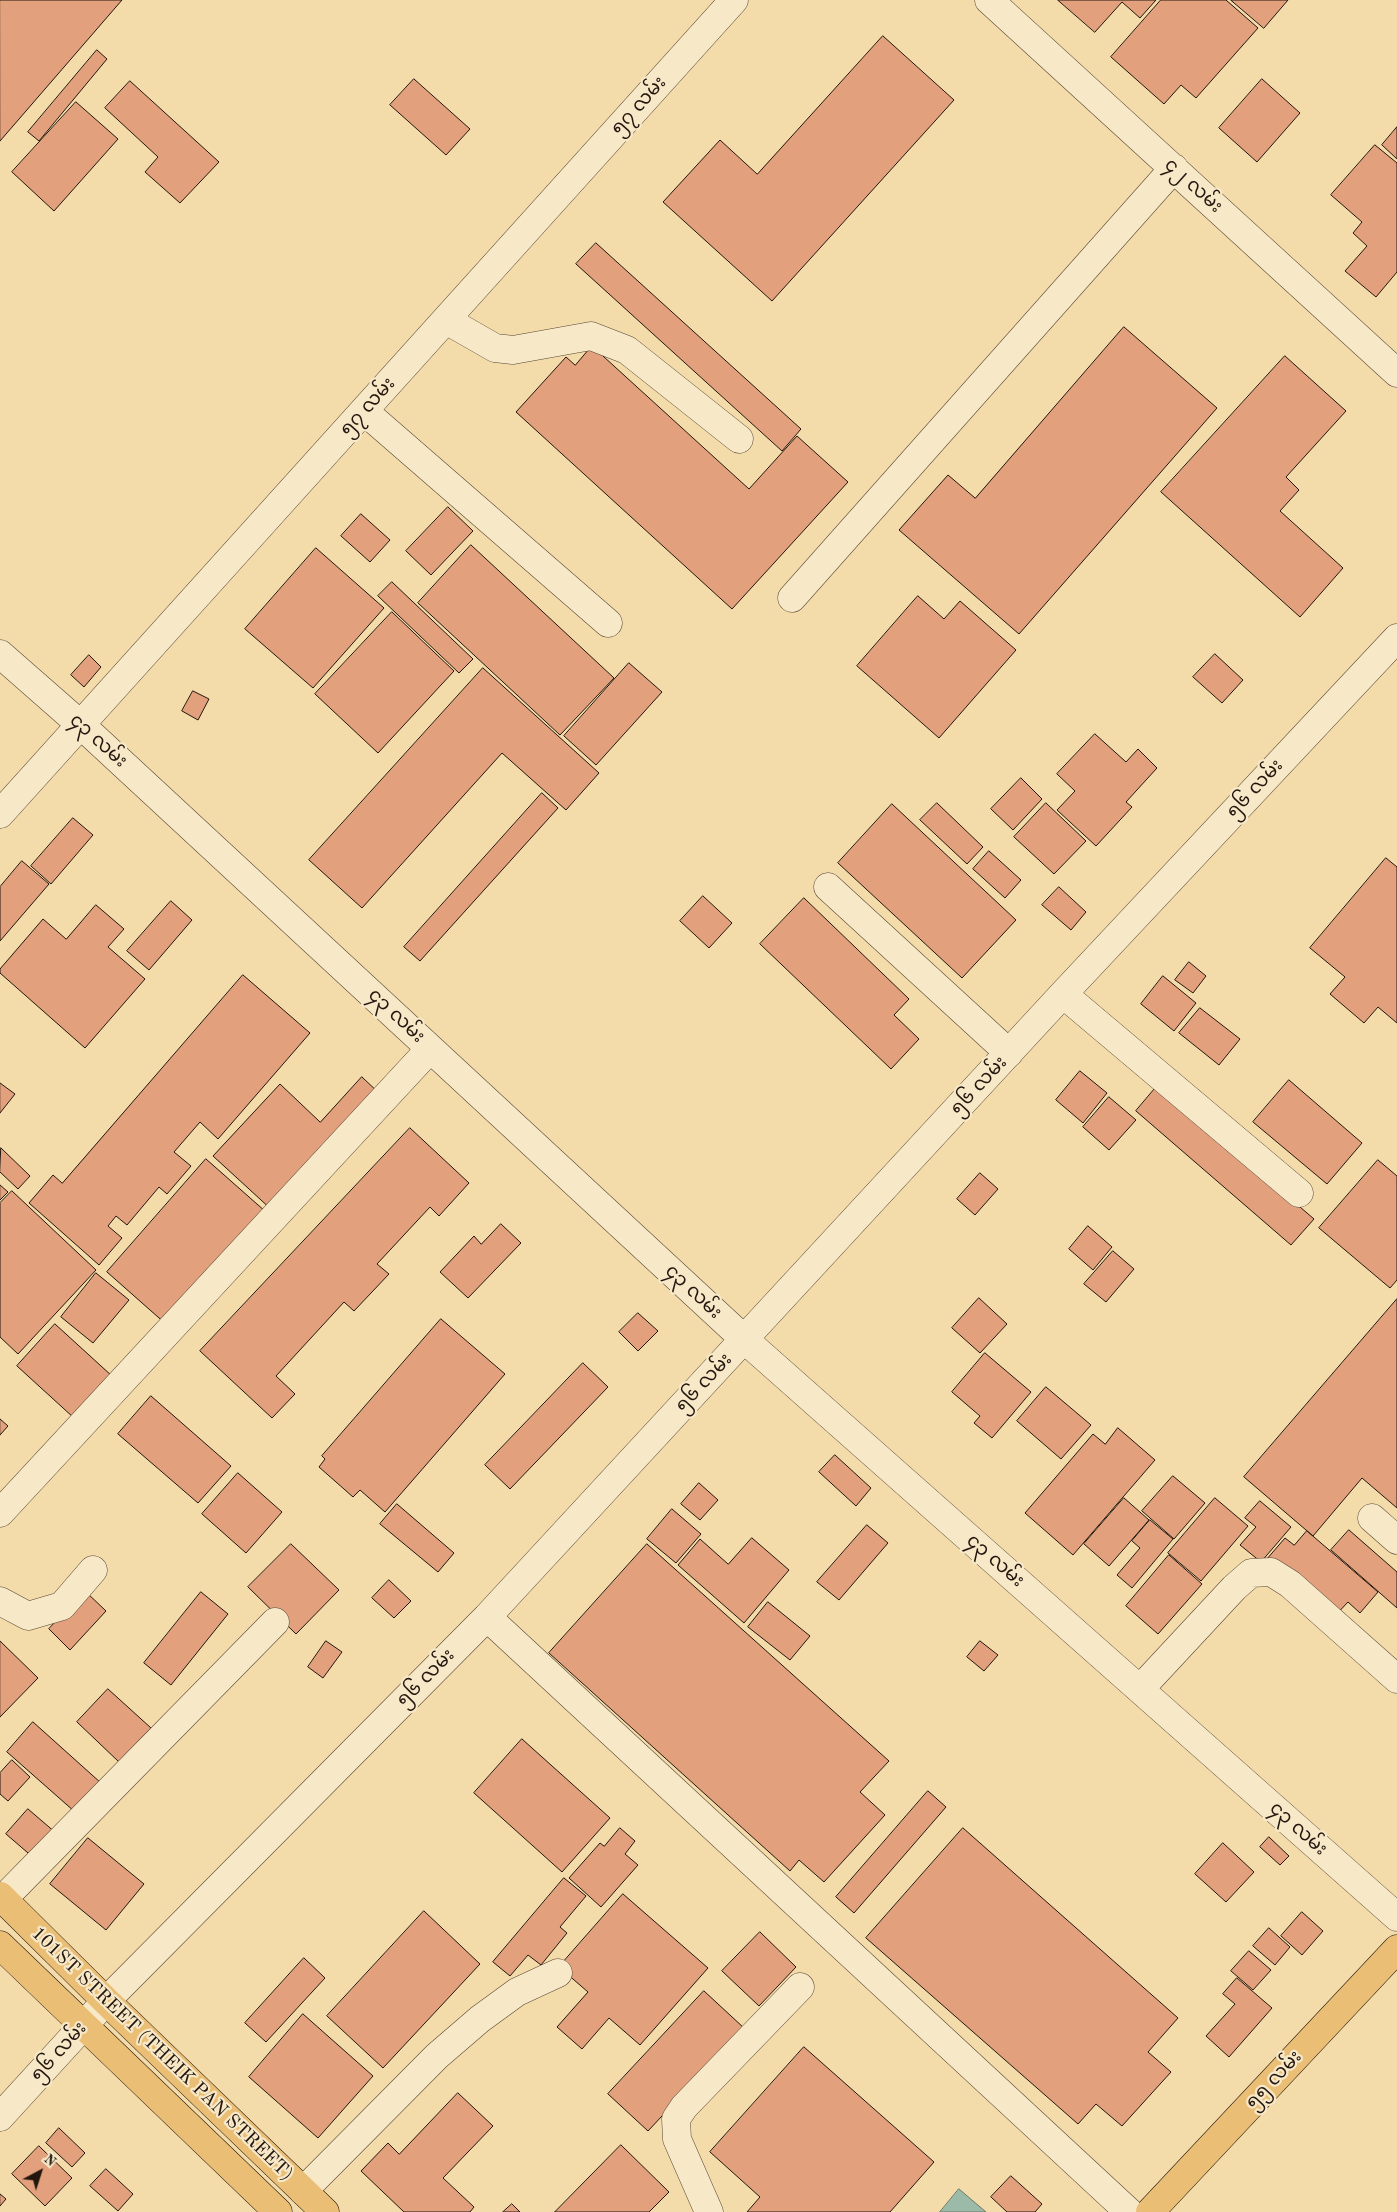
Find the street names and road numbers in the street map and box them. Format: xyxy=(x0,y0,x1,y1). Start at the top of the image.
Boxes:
street label: ၅၇ လမ်း xyxy=(607,72,671,140)
street label: ၄၂ လမ်း xyxy=(1159,154,1227,218)
street label: ၅၇ လမ်း xyxy=(336,373,400,441)
street label: ၄၃ လမ်း xyxy=(65,709,131,773)
street label: ၅၆ လမ်း xyxy=(1222,755,1288,823)
street label: ၄၃ လမ်း xyxy=(363,984,429,1048)
street label: ၅၆ လမ်း xyxy=(946,1052,1012,1120)
street label: ၄၃ လမ်း xyxy=(660,1260,726,1324)
street label: ၅၆ လမ်း xyxy=(671,1349,737,1417)
street label: ၄၃ လမ်း xyxy=(961,1530,1029,1592)
street label: ၅၆ လမ်း xyxy=(392,1644,460,1712)
street label: ၄၃ လမ်း xyxy=(1265,1797,1331,1861)
street label: 101ST STREET (THEIK PAN STREET) xyxy=(26,1922,298,2186)
street label: ၅၆ လမ်း xyxy=(26,2017,92,2087)
street label: ၅၅ လမ်း xyxy=(1241,2046,1307,2114)

